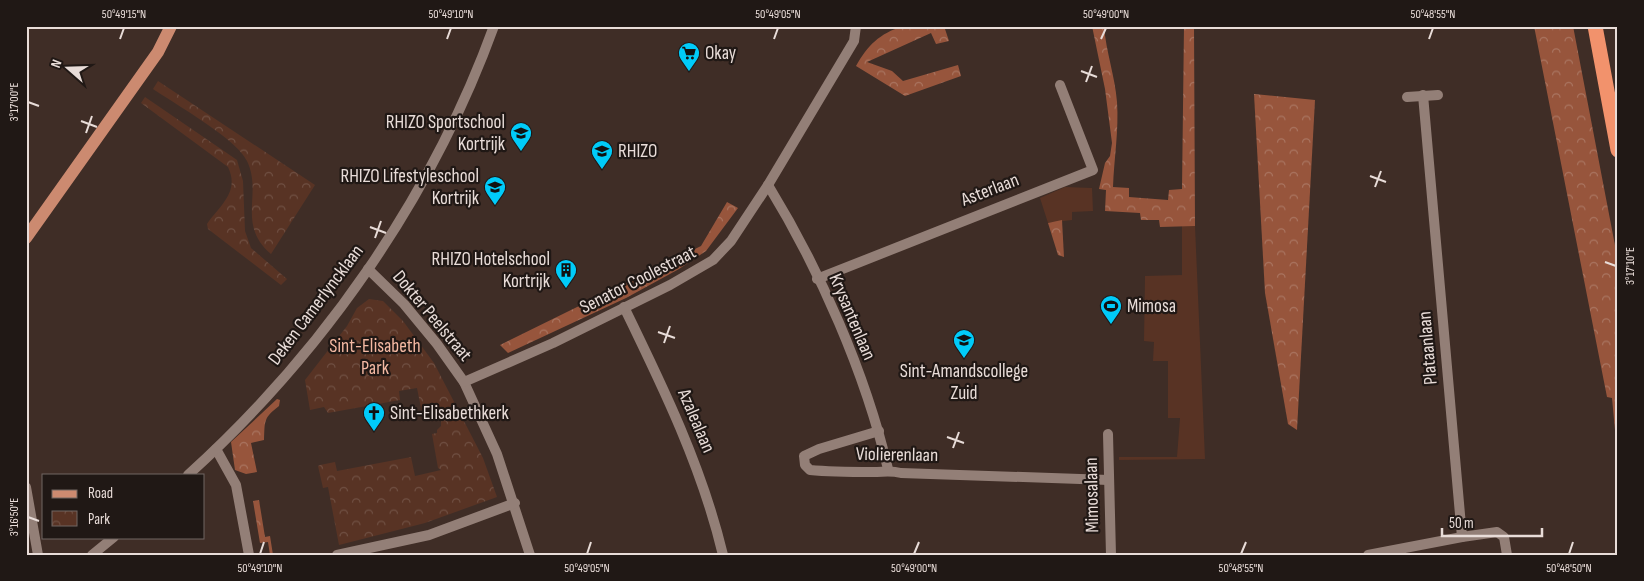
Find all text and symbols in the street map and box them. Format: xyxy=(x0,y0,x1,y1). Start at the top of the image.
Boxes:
text: 50°49'15"N xyxy=(102,7,146,22)
text: 50°49'10"N xyxy=(429,7,473,22)
text: 50°49'05"N xyxy=(755,7,801,22)
text: 50°49'00"N xyxy=(1083,7,1129,22)
text: 50°48'55"N xyxy=(1411,7,1455,22)
supermarket icon: Okay xyxy=(677,41,701,72)
north arrow xyxy=(42,42,92,92)
place label: Okay xyxy=(705,42,737,65)
text: N xyxy=(47,57,66,70)
text: 3°17'00"E xyxy=(7,82,22,121)
place label: RHIZO Sportschool Kortrijk xyxy=(386,111,506,156)
school or university icon: RHIZO Sportschool Kortrijk xyxy=(509,121,533,152)
school or university icon: RHIZO xyxy=(590,139,614,170)
place label: RHIZO xyxy=(618,140,657,163)
place label: RHIZO Lifestyleschool Kortrijk xyxy=(340,165,480,210)
street label: Asterlaan xyxy=(957,169,1022,212)
school or university icon: RHIZO Lifestyleschool Kortrijk xyxy=(483,175,507,206)
street label: Deken Camerlyncklaan xyxy=(263,240,369,370)
street label: Senator Coolestraat xyxy=(576,241,700,319)
text: 3°17'10"E xyxy=(1623,247,1638,285)
place label: RHIZO Hotelschool Kortrijk xyxy=(432,248,551,293)
building icon: RHIZO Hotelschool Kortrijk xyxy=(554,258,578,289)
street label: Dokter Peelstraat xyxy=(387,266,477,366)
street label: Krysantenlaan xyxy=(824,270,880,364)
sports icon: Mimosa xyxy=(1099,294,1123,325)
place label: Mimosa xyxy=(1127,295,1176,318)
street label: Plataanlaan xyxy=(1413,310,1443,386)
school or university icon: Sint-Amandscollege Zuid xyxy=(952,328,976,359)
park label: Sint-Elisabeth Park xyxy=(329,335,421,380)
place label: Sint-Amandscollege Zuid xyxy=(900,360,1028,405)
street label: Azalealaan xyxy=(672,385,720,456)
church icon: Sint-Elisabethkerk xyxy=(362,401,386,432)
place label: Sint-Elisabethkerk xyxy=(390,402,509,425)
street label: Violierenlaan xyxy=(856,443,938,467)
street label: Mimosalaan xyxy=(1080,457,1104,533)
legend xyxy=(42,474,205,538)
text: Road xyxy=(88,484,113,503)
text: 3°16'50"E xyxy=(7,498,22,536)
scale bar xyxy=(1442,506,1542,538)
text: Park xyxy=(88,510,110,529)
text: 50 m xyxy=(1449,514,1474,533)
text: 50°49'10"N xyxy=(238,561,282,576)
text: 50°49'05"N xyxy=(564,561,610,576)
text: 50°49'00"N xyxy=(891,561,937,576)
text: 50°48'55"N xyxy=(1219,561,1263,576)
text: 50°48'50"N xyxy=(1546,561,1592,576)

